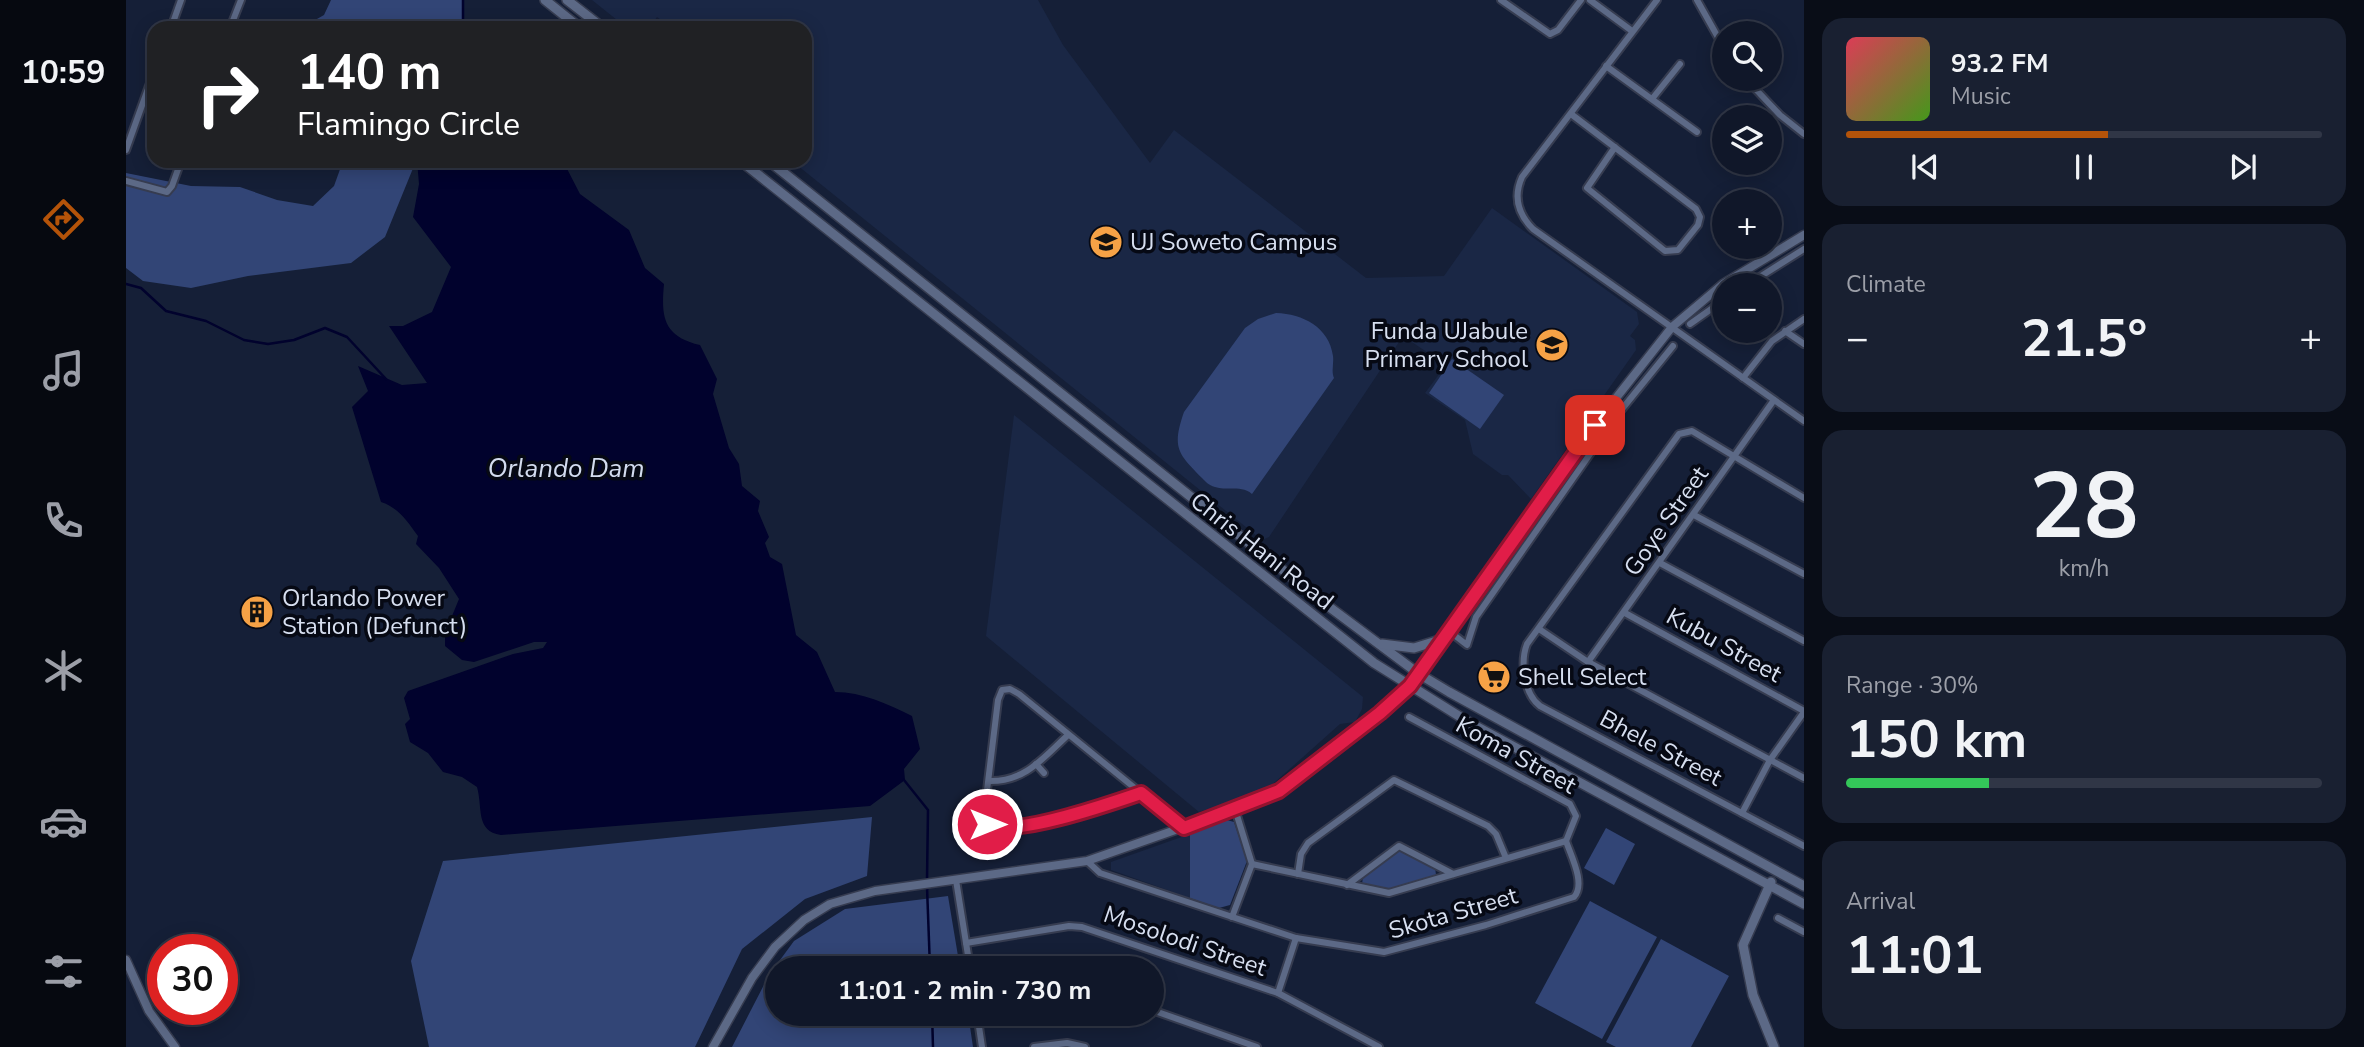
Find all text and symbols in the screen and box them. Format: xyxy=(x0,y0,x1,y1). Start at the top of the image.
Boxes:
map controls xyxy=(1712,21,1782,343)
button: search xyxy=(1712,21,1782,91)
text: 140 m xyxy=(297,39,441,106)
text: 93.2 FM xyxy=(1951,46,2048,81)
icon: right xyxy=(182,49,273,140)
text: 10:59 xyxy=(21,51,105,94)
text: Music xyxy=(1951,81,2011,112)
text: Flamingo Circle xyxy=(297,103,520,146)
button: layers xyxy=(1712,105,1782,175)
icon: previous xyxy=(1906,148,1944,186)
icon: pause xyxy=(2065,148,2103,186)
icon: next xyxy=(2224,148,2262,186)
button: + xyxy=(1712,189,1782,259)
icon: directions xyxy=(39,195,88,244)
school or university icon: UJ Soweto Campus xyxy=(1087,223,1125,261)
place label: UJ Soweto Campus xyxy=(1130,226,1337,258)
text: Climate xyxy=(1846,269,1926,300)
button: − xyxy=(1712,273,1782,343)
text: 21.5° xyxy=(2021,303,2147,374)
text: − xyxy=(1846,313,1869,364)
text: + xyxy=(2299,313,2322,364)
place label: Funda UJabule Primary School xyxy=(1365,315,1528,375)
school or university icon: Funda UJabule Primary School xyxy=(1533,326,1571,364)
icon: music xyxy=(39,346,88,395)
pin xyxy=(1565,395,1625,455)
icon: arrive xyxy=(1576,406,1614,444)
text: 28 xyxy=(2029,445,2139,569)
water label: Orlando Dam xyxy=(487,451,645,486)
street label: Goye Street xyxy=(1616,459,1716,582)
street label: Chris Hani Road xyxy=(1184,485,1340,617)
icon: phone xyxy=(39,496,88,545)
text: km/h xyxy=(2059,553,2109,584)
place label: Orlando Power Station (Defunct) xyxy=(282,582,467,642)
building icon: Orlando Power Station (Defunct) xyxy=(238,593,276,631)
street label: Kubu Street xyxy=(1661,600,1788,690)
icon: climate xyxy=(39,646,88,695)
supermarket icon: Shell Select xyxy=(1475,658,1513,696)
place label: Shell Select xyxy=(1518,661,1647,693)
text: Range · 30% xyxy=(1846,670,1978,701)
street label: Bhele Street xyxy=(1594,702,1728,794)
text: 150 km xyxy=(1846,704,2027,775)
street label: Koma Street xyxy=(1450,709,1582,802)
position arrow xyxy=(950,787,1024,861)
icon: car xyxy=(39,797,88,846)
street label: Skota Street xyxy=(1385,879,1522,947)
text: Arrival xyxy=(1846,886,1915,917)
street label: Mosolodi Street xyxy=(1099,898,1271,984)
text: 11:01 xyxy=(1846,920,1984,991)
speed limit sign: 30 xyxy=(147,934,238,1025)
icon: filters xyxy=(39,947,88,996)
text: 11:01 · 2 min · 730 m xyxy=(838,973,1091,1008)

